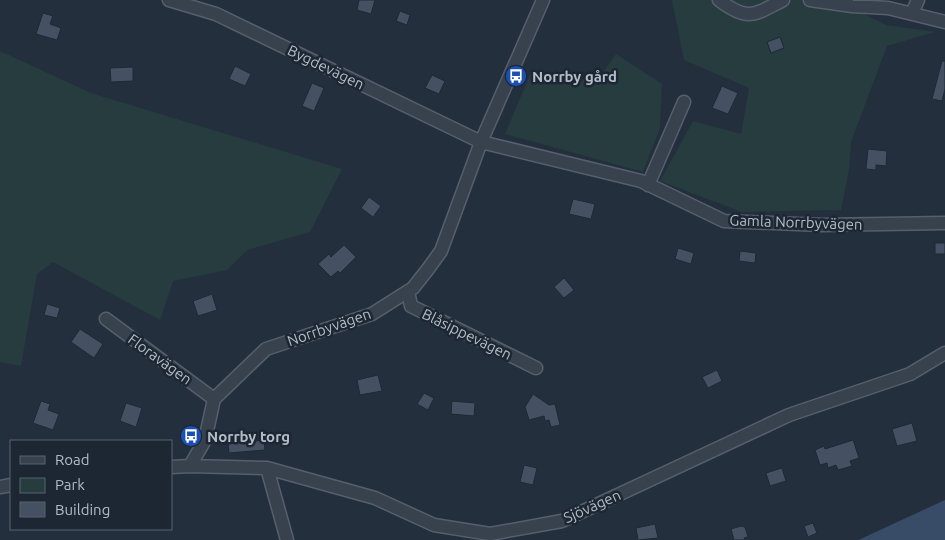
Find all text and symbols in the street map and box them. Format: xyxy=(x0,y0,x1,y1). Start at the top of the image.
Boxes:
street label: Bygdevägen xyxy=(285,41,367,93)
bus stop icon: Norrby gård xyxy=(504,64,528,88)
place label: Norrby gård xyxy=(532,68,617,85)
street label: Gamla Norrbyvägen xyxy=(729,211,863,233)
street label: Norrbyvägen xyxy=(285,305,373,349)
street label: Blåsippevägen xyxy=(419,305,515,363)
street label: Floravägen xyxy=(125,330,195,388)
bus stop icon: Norrby torg xyxy=(179,424,203,448)
place label: Norrby torg xyxy=(207,428,290,445)
legend xyxy=(10,440,172,530)
text: Road xyxy=(55,451,90,468)
text: Park xyxy=(55,476,85,493)
street label: Sjövägen xyxy=(561,486,623,526)
text: Building xyxy=(55,501,110,518)

